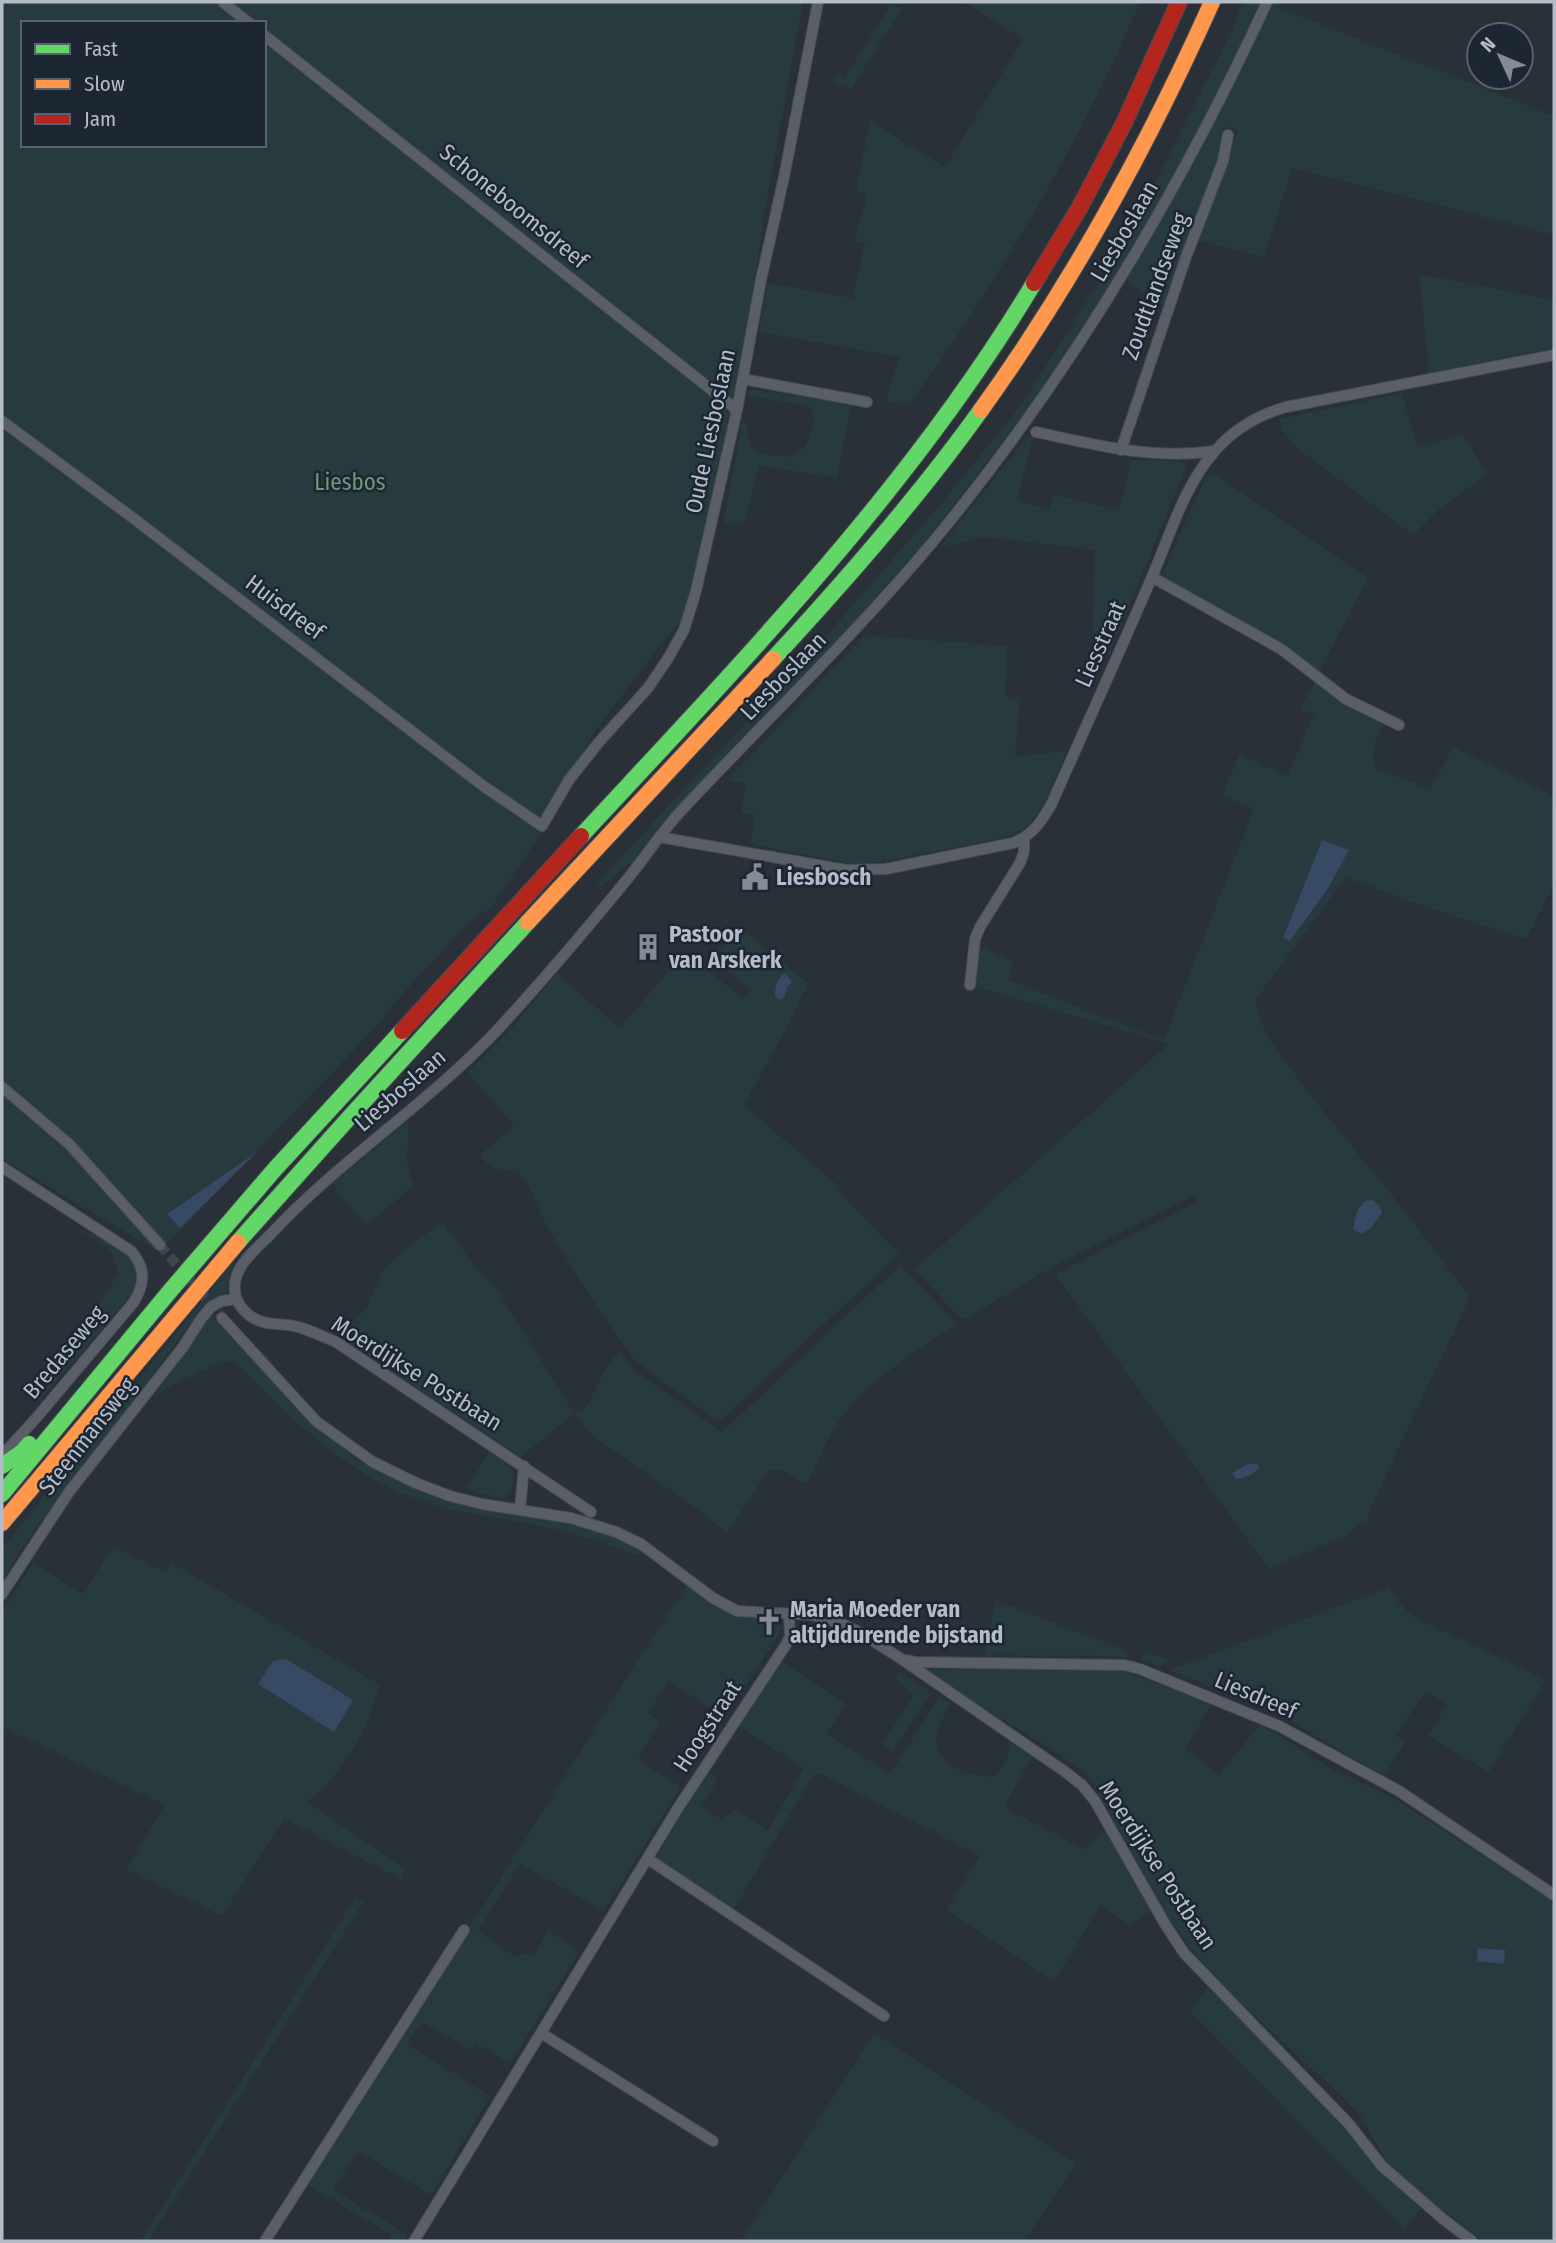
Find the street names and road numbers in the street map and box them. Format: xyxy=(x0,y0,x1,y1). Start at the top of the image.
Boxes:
street label: Schoneboomsdreef xyxy=(434,138,595,275)
street label: Liesboslaan xyxy=(1084,176,1164,286)
street label: Zoudtlandseweg xyxy=(1115,209,1195,363)
street label: Oude Liesboslaan xyxy=(679,346,741,516)
street label: Huisdreef xyxy=(240,568,331,647)
street label: Liesstraat xyxy=(1069,596,1132,692)
street label: Liesboslaan xyxy=(734,626,832,726)
street label: Liesboslaan xyxy=(349,1043,451,1137)
street label: Bredaseweg xyxy=(17,1300,111,1404)
street label: Moerdijkse Postbaan xyxy=(327,1309,507,1437)
street label: Steenmansweg xyxy=(32,1372,142,1500)
street label: Liesdreef xyxy=(1211,1665,1303,1726)
street label: Hoogstraat xyxy=(667,1675,747,1777)
street label: Moerdijkse Postbaan xyxy=(1093,1775,1223,1955)

